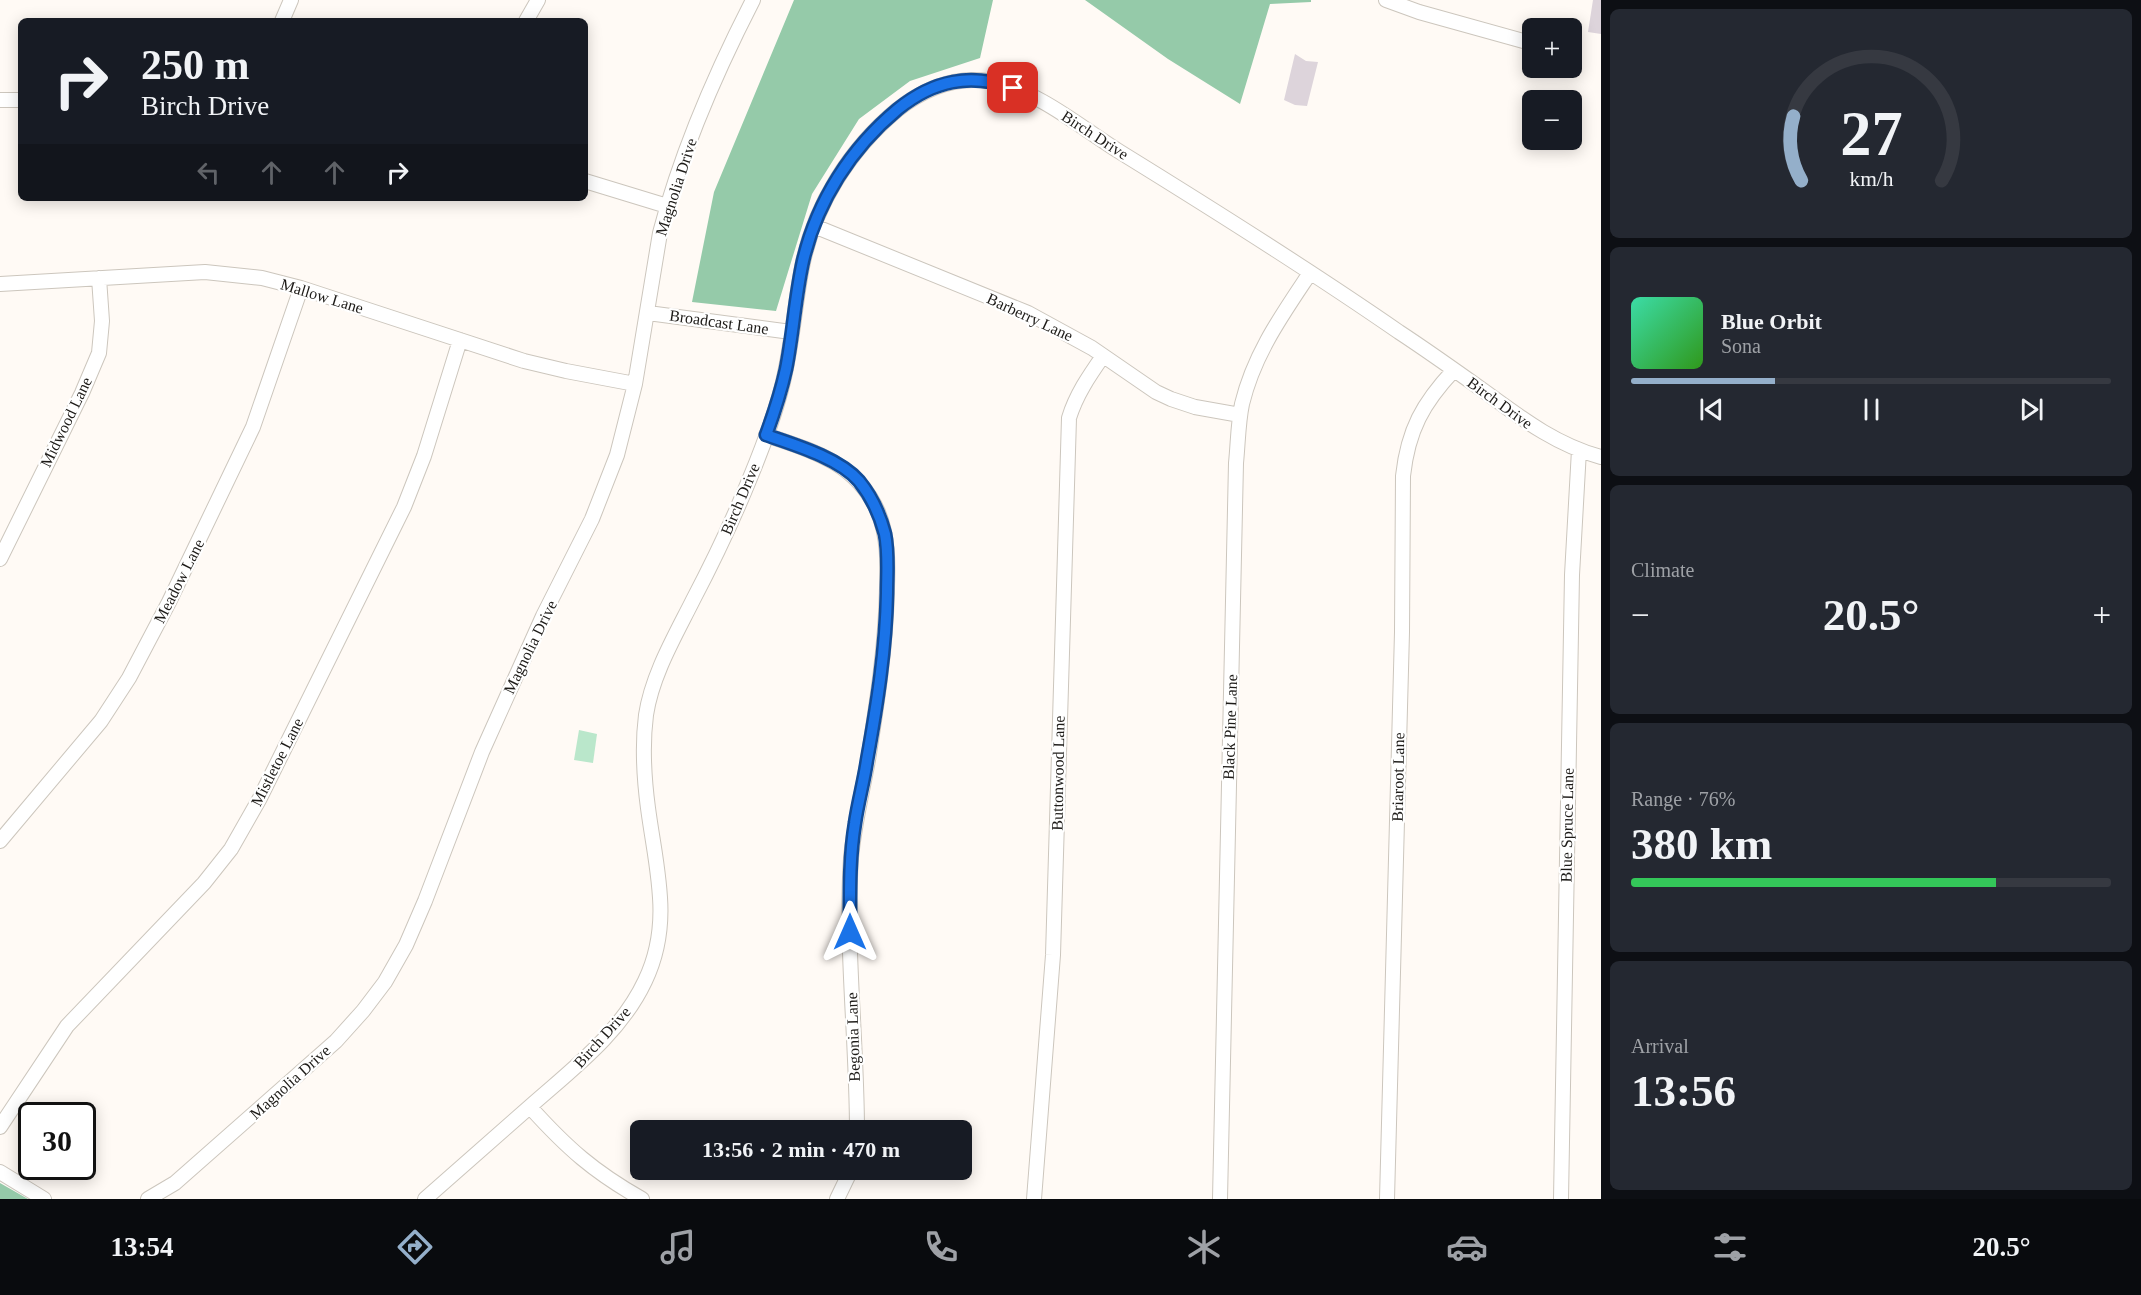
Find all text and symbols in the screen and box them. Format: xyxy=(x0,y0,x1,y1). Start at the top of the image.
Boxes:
map controls xyxy=(1522,18,1582,150)
button: + xyxy=(1522,18,1582,78)
icon: right xyxy=(42,42,120,120)
text: 250 m xyxy=(141,42,250,88)
pin xyxy=(987,62,1038,113)
icon: arrive xyxy=(996,71,1029,104)
button: − xyxy=(1522,90,1582,150)
text: Birch Drive xyxy=(141,91,269,121)
text: 27 xyxy=(1840,99,1902,168)
street label: Birch Drive xyxy=(1059,107,1131,163)
street label: Magnolia Drive xyxy=(652,136,701,238)
icon: left xyxy=(192,156,225,189)
icon: ahead xyxy=(255,156,288,189)
icon: ahead xyxy=(318,156,351,189)
icon: right xyxy=(381,156,414,189)
text: km/h xyxy=(1849,167,1893,191)
street label: Mallow Lane xyxy=(279,275,365,317)
street label: Barberry Lane xyxy=(984,290,1076,345)
street label: Broadcast Lane xyxy=(668,307,770,337)
text: Blue Orbit xyxy=(1721,309,1822,334)
text: Sona xyxy=(1721,335,1761,357)
street label: Midwood Lane xyxy=(37,374,95,470)
street label: Birch Drive xyxy=(1464,374,1536,432)
icon: previous xyxy=(1695,393,1728,426)
icon: pause xyxy=(1855,393,1888,426)
icon: next xyxy=(2015,393,2048,426)
street label: Birch Drive xyxy=(717,461,763,537)
street label: Meadow Lane xyxy=(151,536,207,626)
text: Climate xyxy=(1631,559,1694,581)
text: 20.5° xyxy=(1823,590,1919,640)
text: − xyxy=(1631,597,1650,633)
text: + xyxy=(2092,597,2111,633)
street label: Magnolia Drive xyxy=(500,598,561,697)
street label: Black Pine Lane xyxy=(1220,674,1240,780)
street label: Mistletoe Lane xyxy=(248,715,306,809)
street label: Buttonwood Lane xyxy=(1048,715,1068,831)
street label: Briaroot Lane xyxy=(1389,732,1407,822)
street label: Blue Spruce Lane xyxy=(1558,768,1577,882)
text: Range · 76% xyxy=(1631,788,1735,810)
text: 380 km xyxy=(1631,819,1772,869)
position arrow xyxy=(818,900,882,964)
street label: Begonia Lane xyxy=(843,992,864,1082)
street label: Birch Drive xyxy=(570,1003,634,1071)
text: Arrival xyxy=(1631,1035,1689,1057)
street label: Magnolia Drive xyxy=(247,1042,334,1123)
text: 13:56 xyxy=(1631,1066,1736,1116)
speed limit sign: 30 xyxy=(18,1102,96,1180)
text: 13:56 · 2 min · 470 m xyxy=(702,1137,900,1162)
icon: directions xyxy=(394,1226,436,1268)
icon: music xyxy=(657,1226,699,1268)
icon: phone xyxy=(920,1226,962,1268)
icon: climate xyxy=(1183,1226,1225,1268)
icon: car xyxy=(1446,1226,1488,1268)
icon: filters xyxy=(1709,1226,1751,1268)
text: 13:54 xyxy=(110,1232,173,1262)
text: 20.5° xyxy=(1972,1232,2030,1262)

